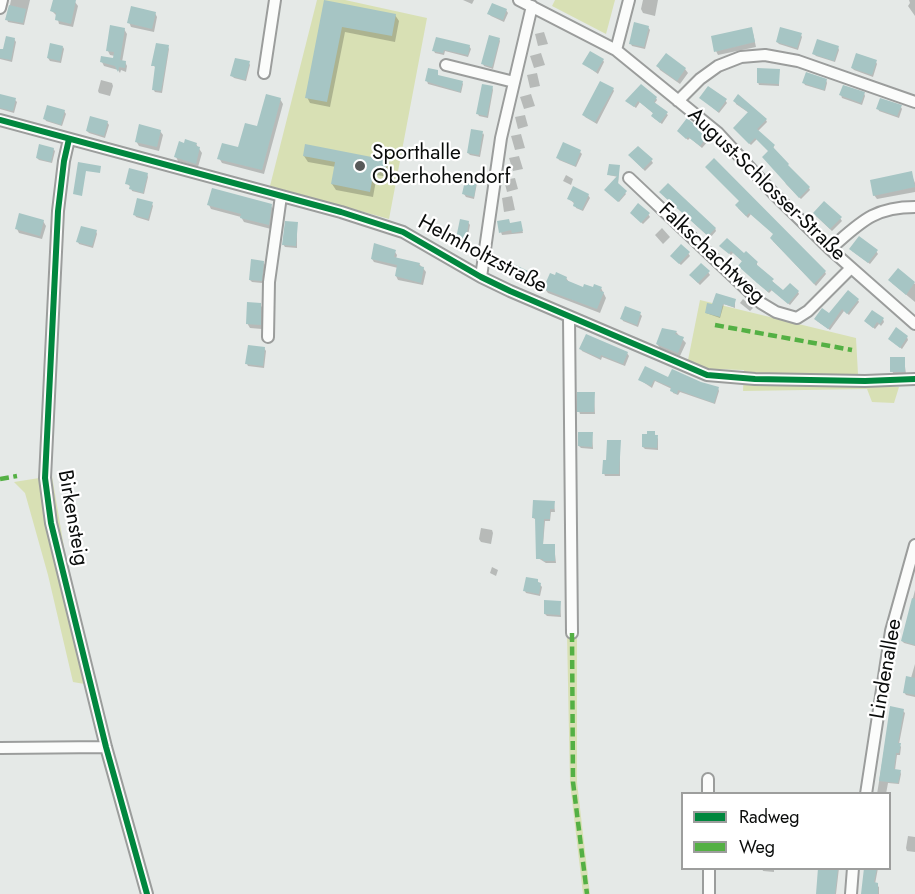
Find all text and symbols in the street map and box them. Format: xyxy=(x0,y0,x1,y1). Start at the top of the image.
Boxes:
street label: August-Schlosser-Straße xyxy=(682,103,850,267)
place label: Sporthalle Oberhohendorf xyxy=(372,141,511,191)
marker: Sporthalle Oberhohendorf xyxy=(353,159,367,173)
street label: Falkschachtweg xyxy=(652,198,770,310)
street label: Helmholtzstraße xyxy=(413,210,551,300)
street label: Birkensteig xyxy=(51,468,93,568)
street label: Lindenallee xyxy=(866,617,908,721)
legend xyxy=(681,792,891,870)
text: Radweg xyxy=(739,804,800,830)
text: Weg xyxy=(739,834,775,860)

